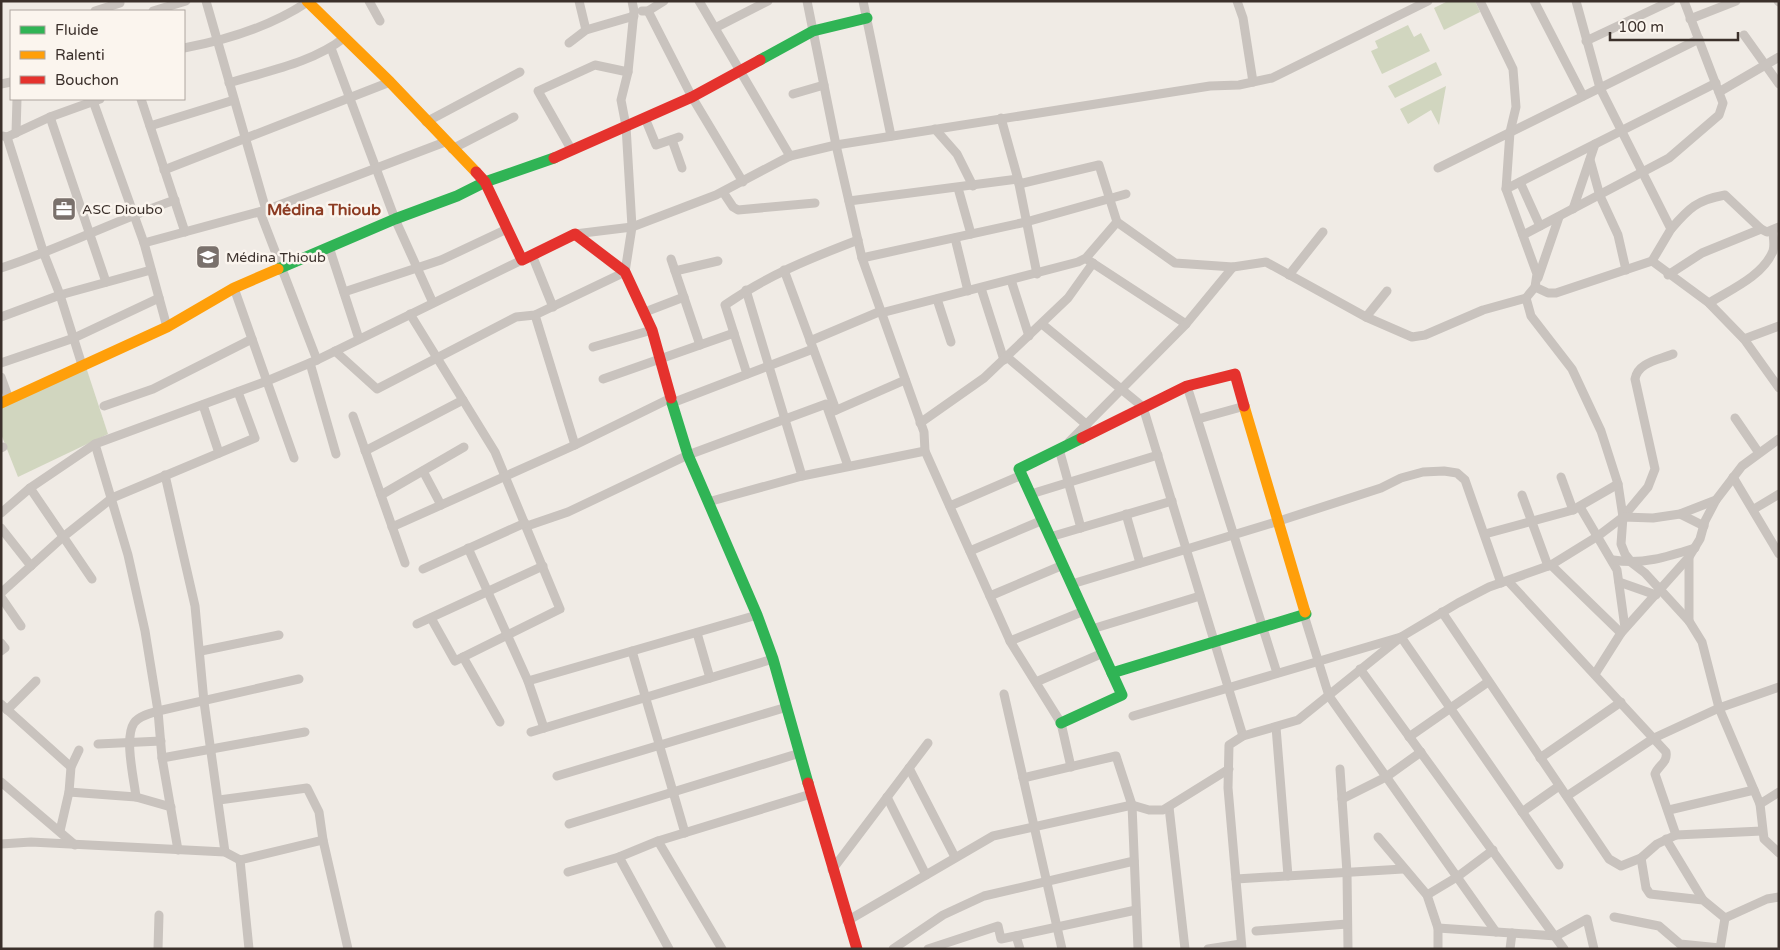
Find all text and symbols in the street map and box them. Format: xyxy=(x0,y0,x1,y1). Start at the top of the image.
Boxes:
legend xyxy=(10,10,185,100)
scale bar xyxy=(1610,10,1738,42)
text: 100 m xyxy=(1618,18,1664,36)
text: Fluide xyxy=(55,21,99,39)
text: Ralenti xyxy=(55,46,105,64)
text: Bouchon xyxy=(55,71,119,89)
office icon: ASC Dioubo xyxy=(51,196,77,222)
district label: Médina Thioub xyxy=(267,200,381,220)
place label: ASC Dioubo xyxy=(82,201,163,218)
school or university icon: Médina Thioub xyxy=(195,244,221,270)
place label: Médina Thioub xyxy=(226,249,326,266)

